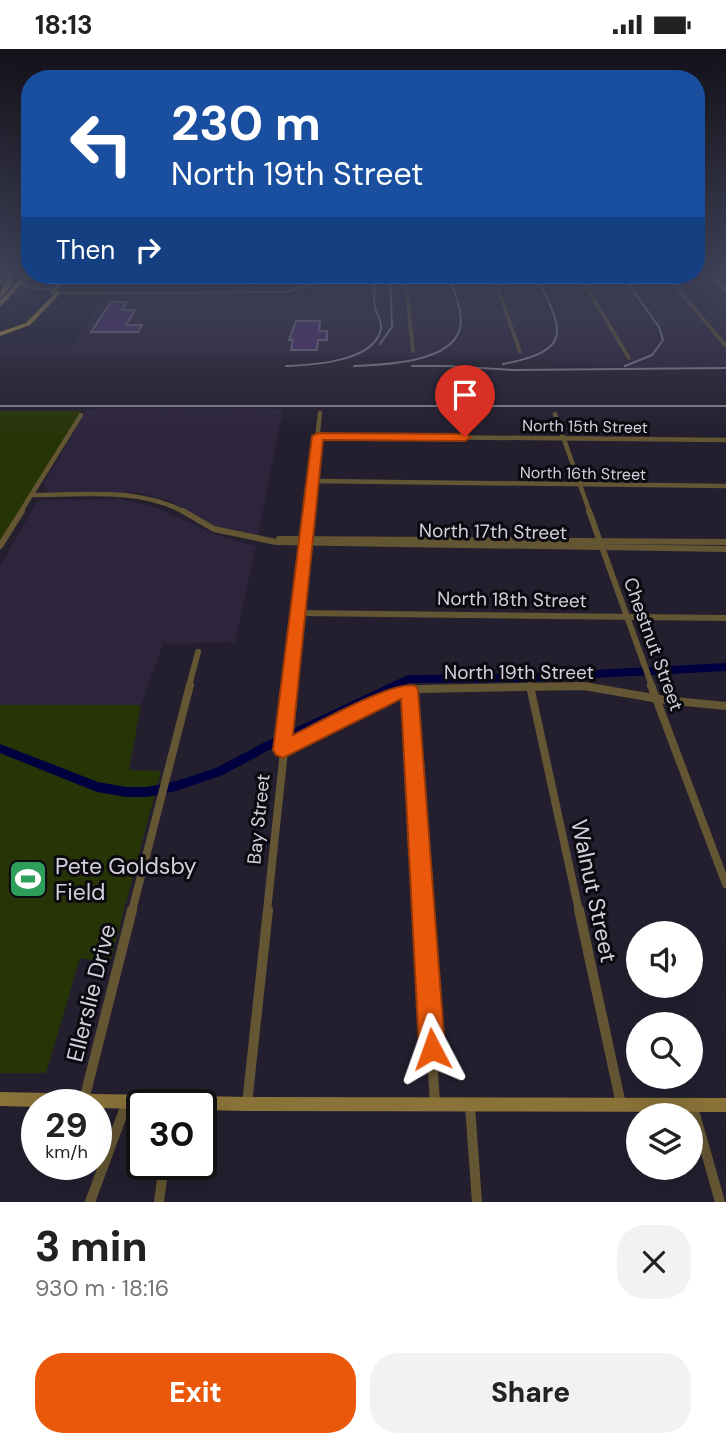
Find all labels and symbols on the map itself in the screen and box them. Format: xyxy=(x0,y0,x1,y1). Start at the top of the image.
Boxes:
pin xyxy=(435,365,495,437)
street label: North 15th Street xyxy=(522,415,648,438)
street label: North 16th Street xyxy=(520,462,646,485)
street label: North 17th Street xyxy=(419,518,567,545)
street label: Chestnut Street xyxy=(618,574,689,714)
street label: North 18th Street xyxy=(437,586,587,613)
street label: North 19th Street xyxy=(444,660,594,685)
street label: Bay Street xyxy=(241,773,276,866)
street label: Walnut Street xyxy=(564,817,624,965)
place label: Pete Goldsby Field xyxy=(55,851,197,907)
sports icon: Pete Goldsby Field xyxy=(7,858,49,900)
street label: Ellerslie Drive xyxy=(59,921,123,1065)
position arrow xyxy=(395,1012,469,1086)
speed limit sign: 30 xyxy=(126,1089,217,1180)

